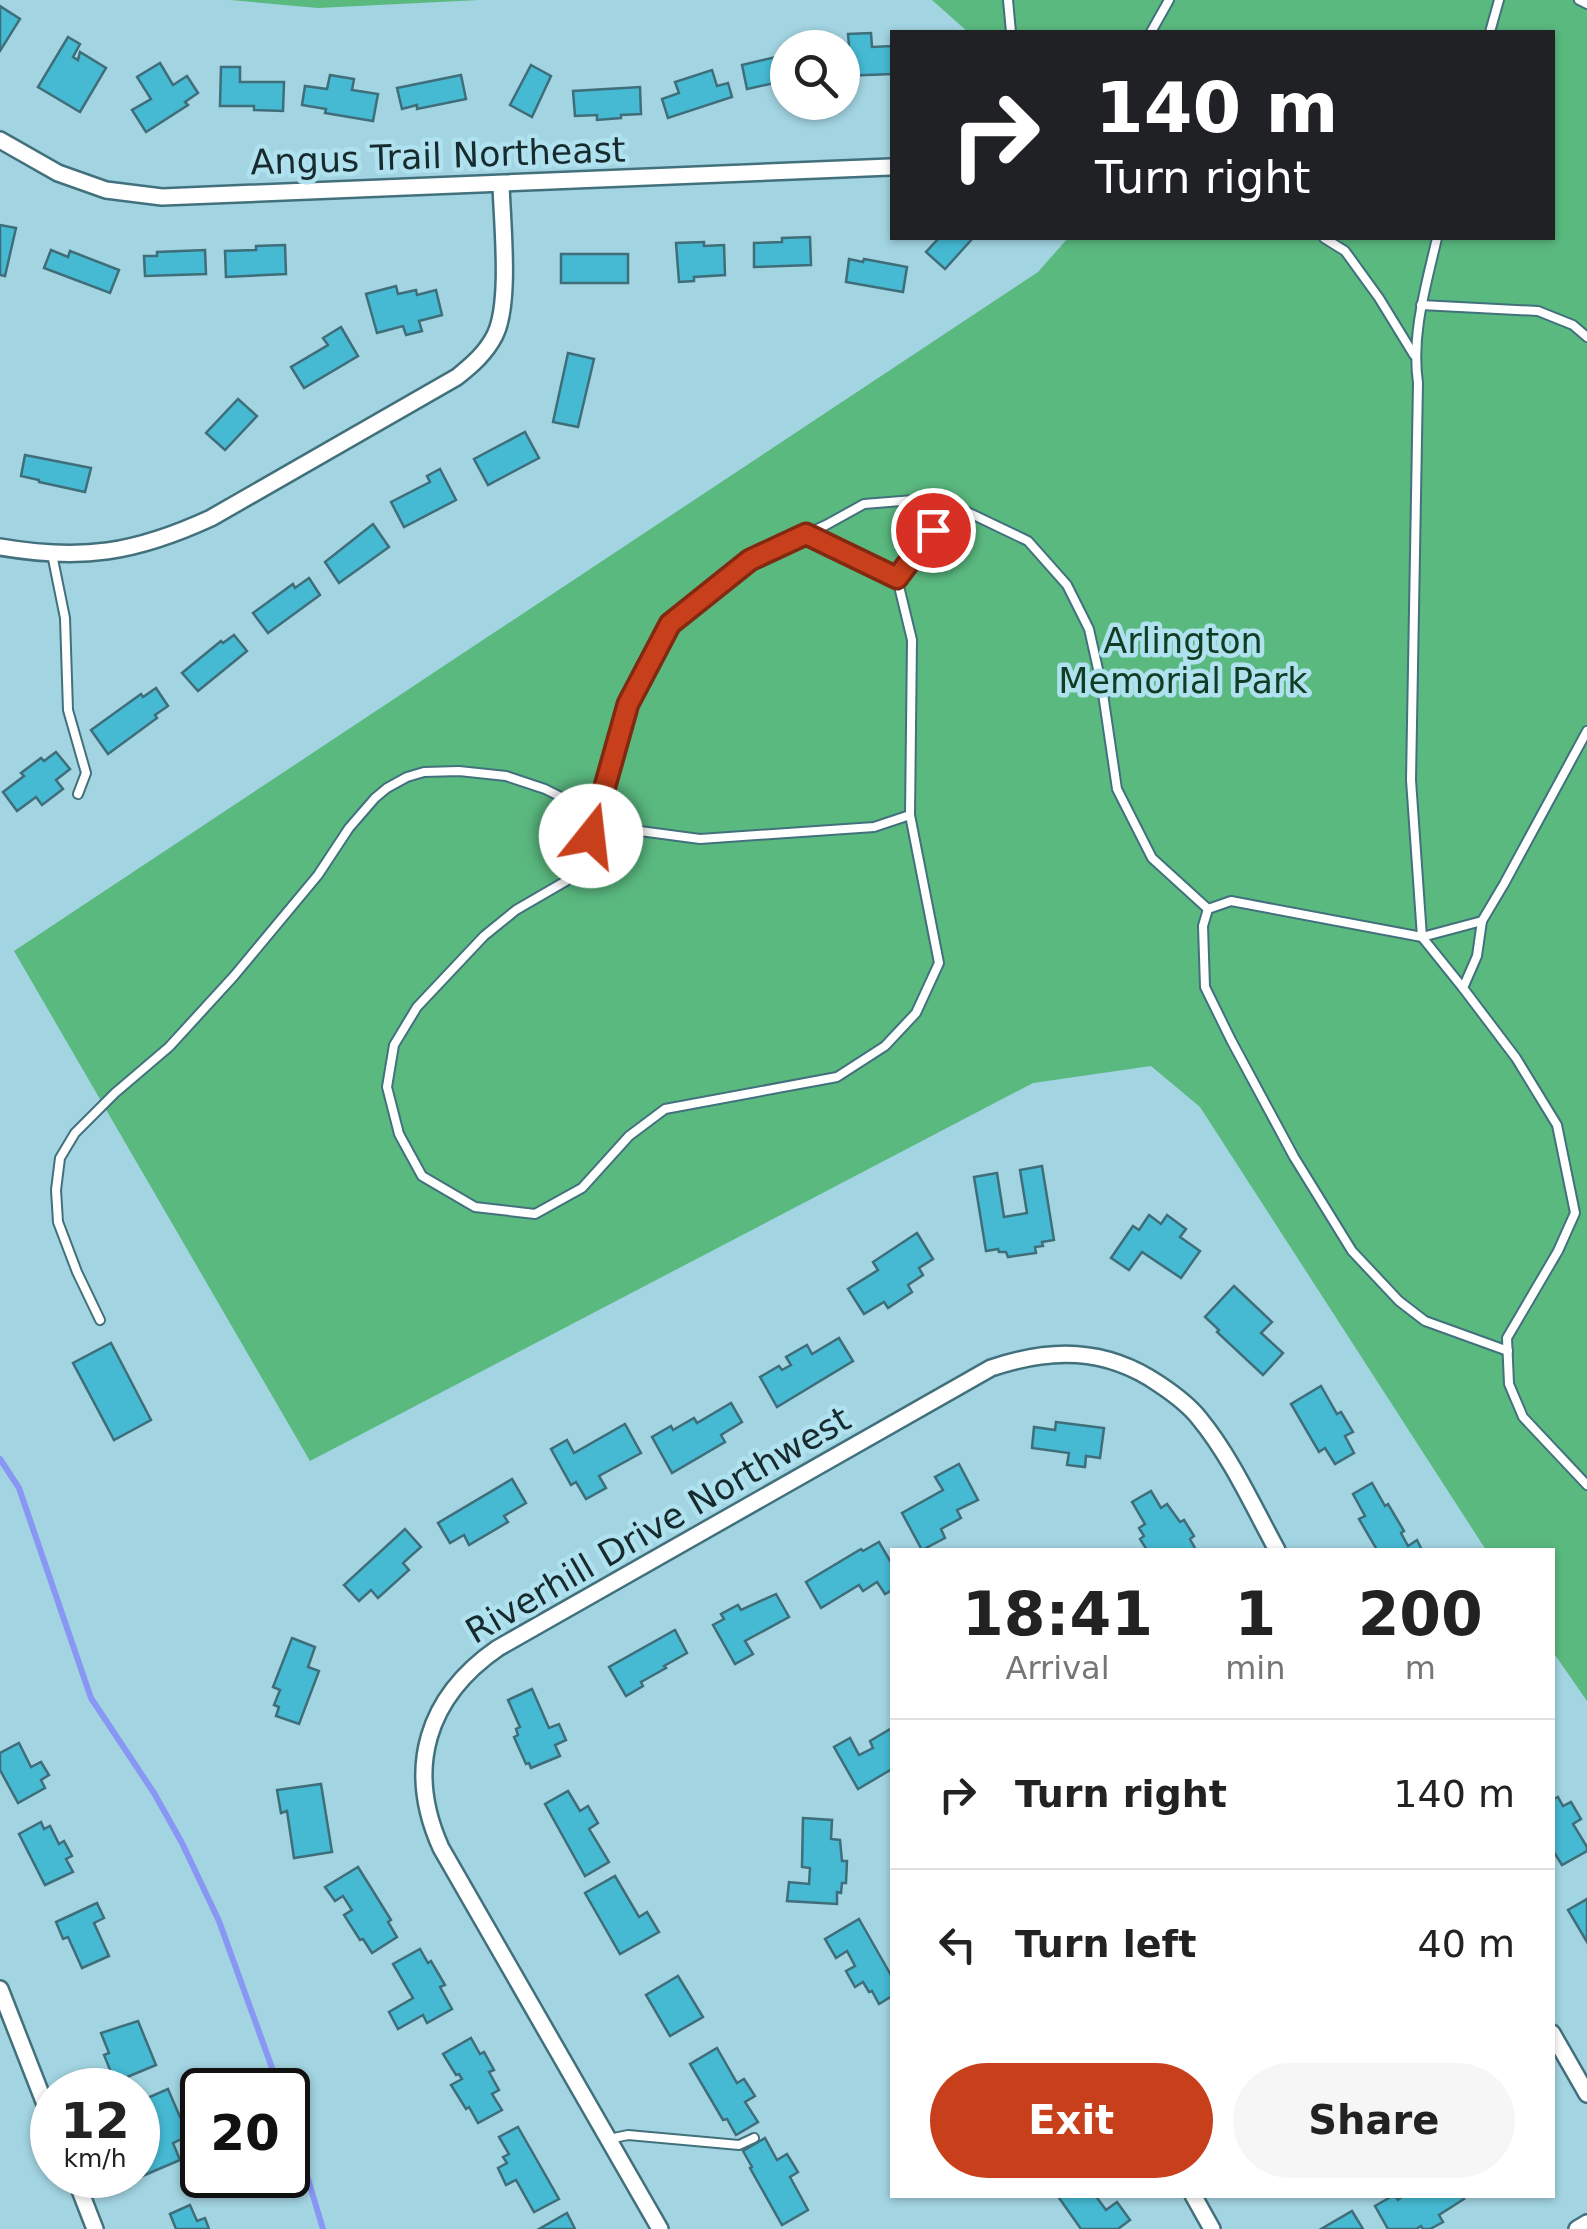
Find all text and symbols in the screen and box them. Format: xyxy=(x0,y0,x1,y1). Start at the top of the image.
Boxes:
map controls xyxy=(770,30,860,120)
button: search xyxy=(770,30,860,120)
text: 140 m xyxy=(1095,67,1338,149)
icon: right xyxy=(930,70,1060,200)
street label: Angus Trail Northeast xyxy=(250,129,626,183)
text: Turn right xyxy=(1095,151,1310,204)
pin xyxy=(891,488,976,573)
icon: arrive xyxy=(906,503,961,558)
park label: Arlington Memorial Park xyxy=(1058,621,1308,701)
position arrow xyxy=(539,784,643,888)
street label: Riverhill Drive Northwest xyxy=(459,1398,857,1652)
text: 18:41 xyxy=(962,1579,1153,1649)
text: 1 xyxy=(1234,1579,1276,1649)
text: 200 xyxy=(1358,1579,1483,1649)
text: Arrival xyxy=(1006,1649,1110,1687)
text: min xyxy=(1225,1649,1286,1687)
text: m xyxy=(1405,1649,1436,1687)
icon: right xyxy=(930,1767,985,1822)
text: Turn right xyxy=(1015,1772,1227,1816)
text: 140 m xyxy=(1393,1772,1515,1816)
icon: left xyxy=(930,1917,985,1972)
text: Turn left xyxy=(1015,1922,1196,1966)
text: 40 m xyxy=(1418,1922,1515,1966)
button: Exit xyxy=(930,2063,1213,2178)
button: Share xyxy=(1233,2063,1515,2178)
speed limit sign: 20 xyxy=(180,2068,310,2198)
text: 12 xyxy=(60,2092,130,2150)
text: km/h xyxy=(63,2144,127,2173)

